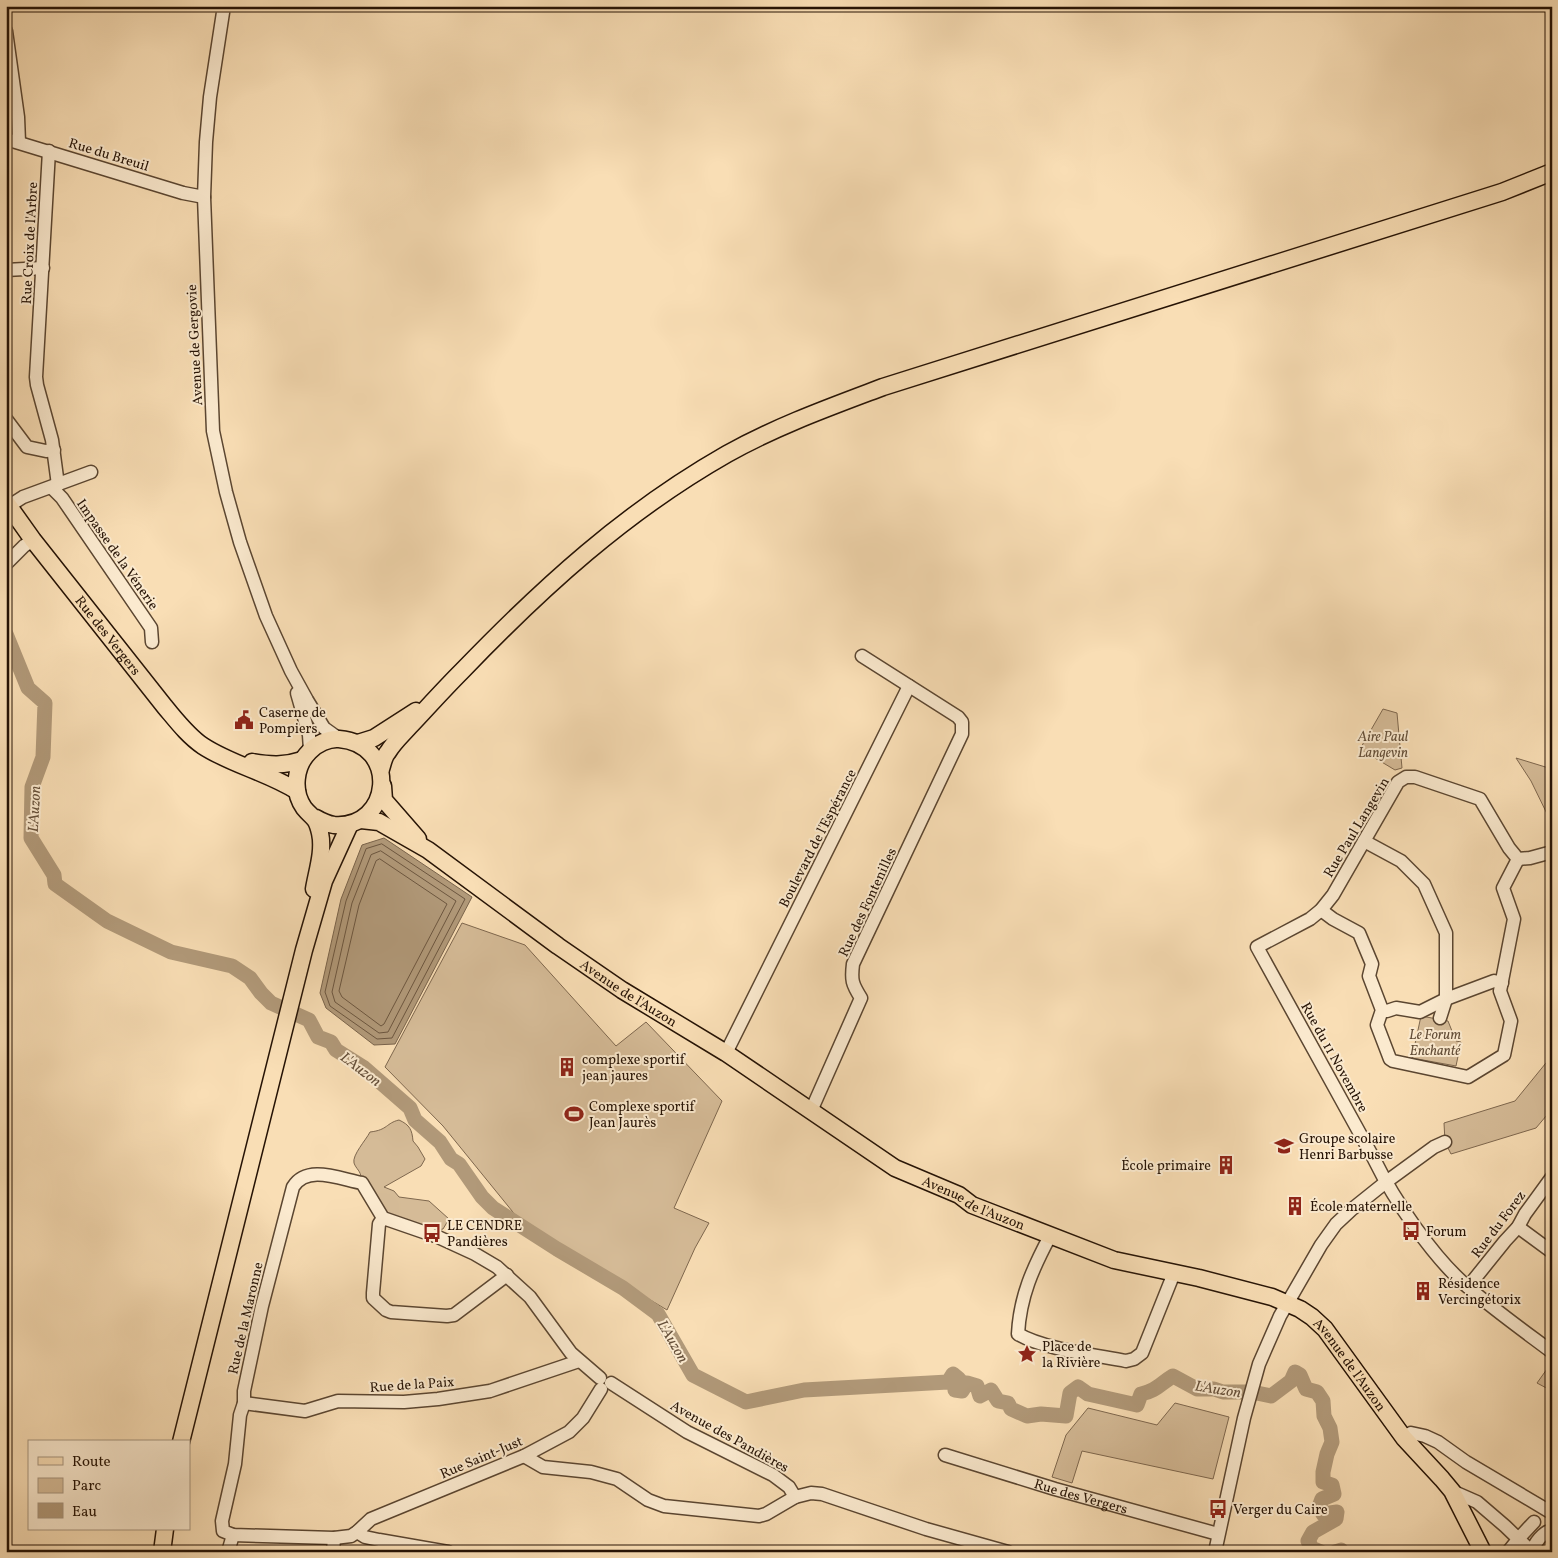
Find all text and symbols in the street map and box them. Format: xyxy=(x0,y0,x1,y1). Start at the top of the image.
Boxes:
street label: Rue du Breuil xyxy=(66,134,151,177)
street label: Rue Croix de l'Arbre xyxy=(18,181,43,305)
street label: Avenue de Gergovie xyxy=(183,283,208,406)
street label: Impasse de la Vénerie xyxy=(71,496,162,614)
street label: Rue des Vergers xyxy=(70,592,144,680)
place label: Caserne de Pompiers xyxy=(259,704,326,739)
public building icon: Caserne de Pompiers xyxy=(233,709,255,731)
park label: Aire Paul Langevin xyxy=(1357,728,1409,763)
street label: Boulevard de l'Espérance xyxy=(775,766,862,911)
street label: Rue Paul Langevin xyxy=(1320,774,1395,881)
water label: L'Auzon xyxy=(24,785,47,833)
street label: Rue des Fontenilles xyxy=(835,845,902,960)
street label: Avenue de l'Auzon xyxy=(576,956,680,1032)
street label: Rue du 11 Novembre xyxy=(1295,999,1372,1117)
park label: Le Forum Enchanté xyxy=(1409,1026,1461,1061)
water label: L'Auzon xyxy=(335,1048,385,1093)
place label: complexe sportif jean jaures xyxy=(582,1051,686,1086)
building icon: complexe sportif jean jaures xyxy=(556,1056,578,1078)
place label: Complexe sportif Jean Jaurès xyxy=(589,1098,696,1133)
sports icon: Complexe sportif Jean Jaurès xyxy=(563,1103,585,1125)
place label: Groupe scolaire Henri Barbusse xyxy=(1299,1130,1396,1165)
school or university icon: Groupe scolaire Henri Barbusse xyxy=(1273,1135,1295,1157)
building icon: École primaire xyxy=(1215,1154,1237,1176)
place label: École primaire xyxy=(1121,1157,1211,1176)
street label: Avenue de l'Auzon xyxy=(919,1172,1027,1236)
street label: Rue du Forez xyxy=(1468,1187,1531,1262)
building icon: École maternelle xyxy=(1284,1195,1306,1217)
place label: École maternelle xyxy=(1310,1198,1412,1217)
place label: LE CENDRE Pandières xyxy=(447,1217,522,1252)
bus stop icon: Forum xyxy=(1400,1220,1422,1242)
bus stop icon: LE CENDRE Pandières xyxy=(421,1222,443,1244)
place label: Forum xyxy=(1426,1223,1467,1242)
street label: Rue de la Maronne xyxy=(224,1260,269,1376)
place label: Résidence Vercingétorix xyxy=(1438,1275,1521,1310)
building icon: Résidence Vercingétorix xyxy=(1412,1280,1434,1302)
street label: Avenue de l'Auzon xyxy=(1308,1314,1390,1416)
water label: L'Auzon xyxy=(651,1316,693,1367)
place label: Place de la Rivière xyxy=(1042,1338,1101,1373)
place icon: Place de la Rivière xyxy=(1016,1343,1038,1365)
street label: Rue de la Paix xyxy=(369,1373,455,1398)
water label: L'Auzon xyxy=(1193,1376,1243,1405)
street label: Avenue des Pandières xyxy=(667,1397,792,1478)
street label: Rue Saint-Just xyxy=(437,1432,526,1484)
legend xyxy=(28,1440,190,1530)
text: Route xyxy=(72,1452,111,1473)
street label: Rue des Vergers xyxy=(1031,1475,1129,1520)
text: Parc xyxy=(72,1476,101,1497)
bus stop icon: Verger du Caire xyxy=(1207,1498,1229,1520)
place label: Verger du Caire xyxy=(1233,1501,1328,1520)
text: Eau xyxy=(72,1502,97,1523)

